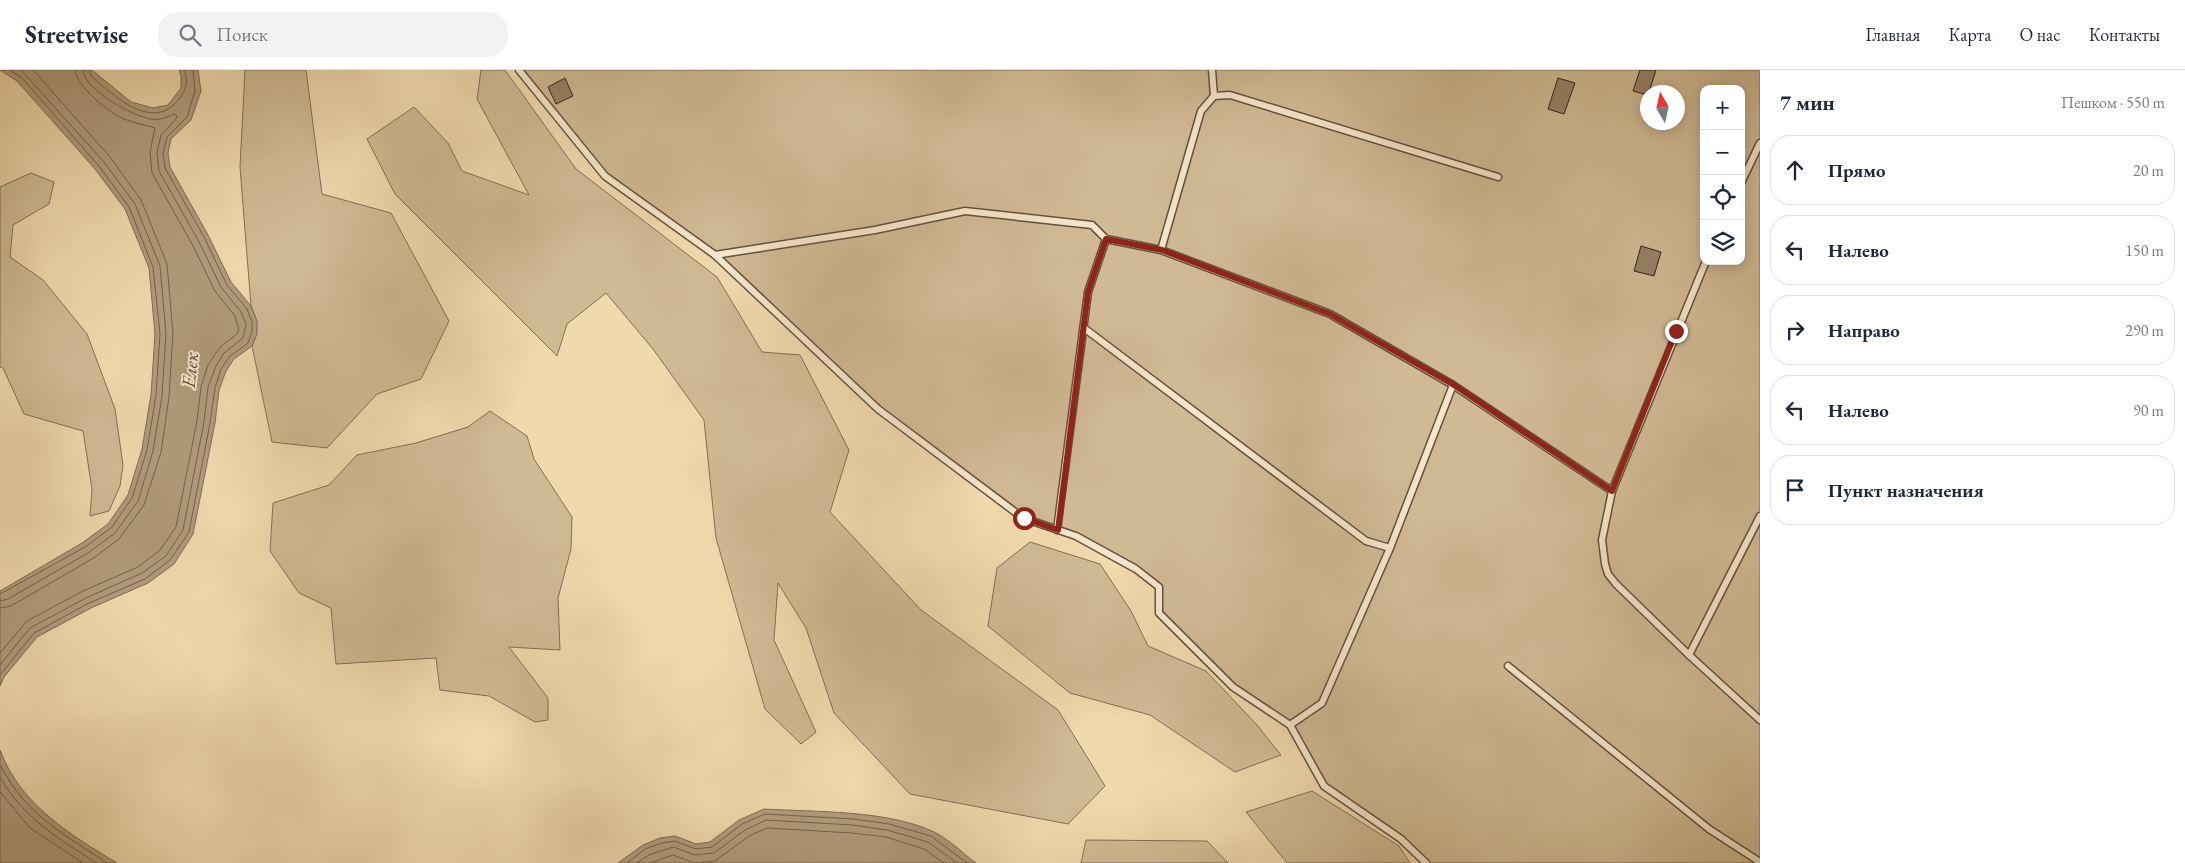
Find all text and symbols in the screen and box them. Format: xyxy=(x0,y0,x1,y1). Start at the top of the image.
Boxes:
search box xyxy=(158,12,508,57)
text: Streetwise xyxy=(25,19,128,50)
icon: search xyxy=(176,21,204,49)
text: Поиск xyxy=(216,22,268,47)
text: Главная xyxy=(1866,23,1920,46)
text: Карта xyxy=(1948,23,1991,46)
text: О нас xyxy=(2019,23,2061,46)
text: Контакты xyxy=(2089,23,2160,46)
north arrow xyxy=(1640,85,1685,130)
map controls xyxy=(1700,85,1745,265)
button: + xyxy=(1700,85,1745,130)
text: 7 мин xyxy=(1780,89,1835,116)
text: Пешком · 550 m xyxy=(2061,92,2165,113)
button: − xyxy=(1700,130,1745,175)
icon: ahead xyxy=(1781,156,1809,184)
text: Прямо xyxy=(1828,158,1886,183)
text: 20 m xyxy=(2133,160,2164,181)
button: locate xyxy=(1700,175,1745,220)
button: layers xyxy=(1700,220,1745,265)
icon: left xyxy=(1781,236,1809,264)
text: Налево xyxy=(1828,238,1889,263)
text: 150 m xyxy=(2125,240,2164,261)
icon: right xyxy=(1781,316,1809,344)
text: Направо xyxy=(1828,318,1900,343)
route end xyxy=(1665,320,1688,343)
text: 290 m xyxy=(2125,320,2164,341)
water label: Елек xyxy=(176,350,204,390)
icon: left xyxy=(1781,396,1809,424)
text: Налево xyxy=(1828,398,1889,423)
text: 90 m xyxy=(2133,400,2164,421)
icon: arrive xyxy=(1781,476,1809,504)
text: Пункт назначения xyxy=(1828,478,1984,503)
route start xyxy=(1013,507,1036,530)

